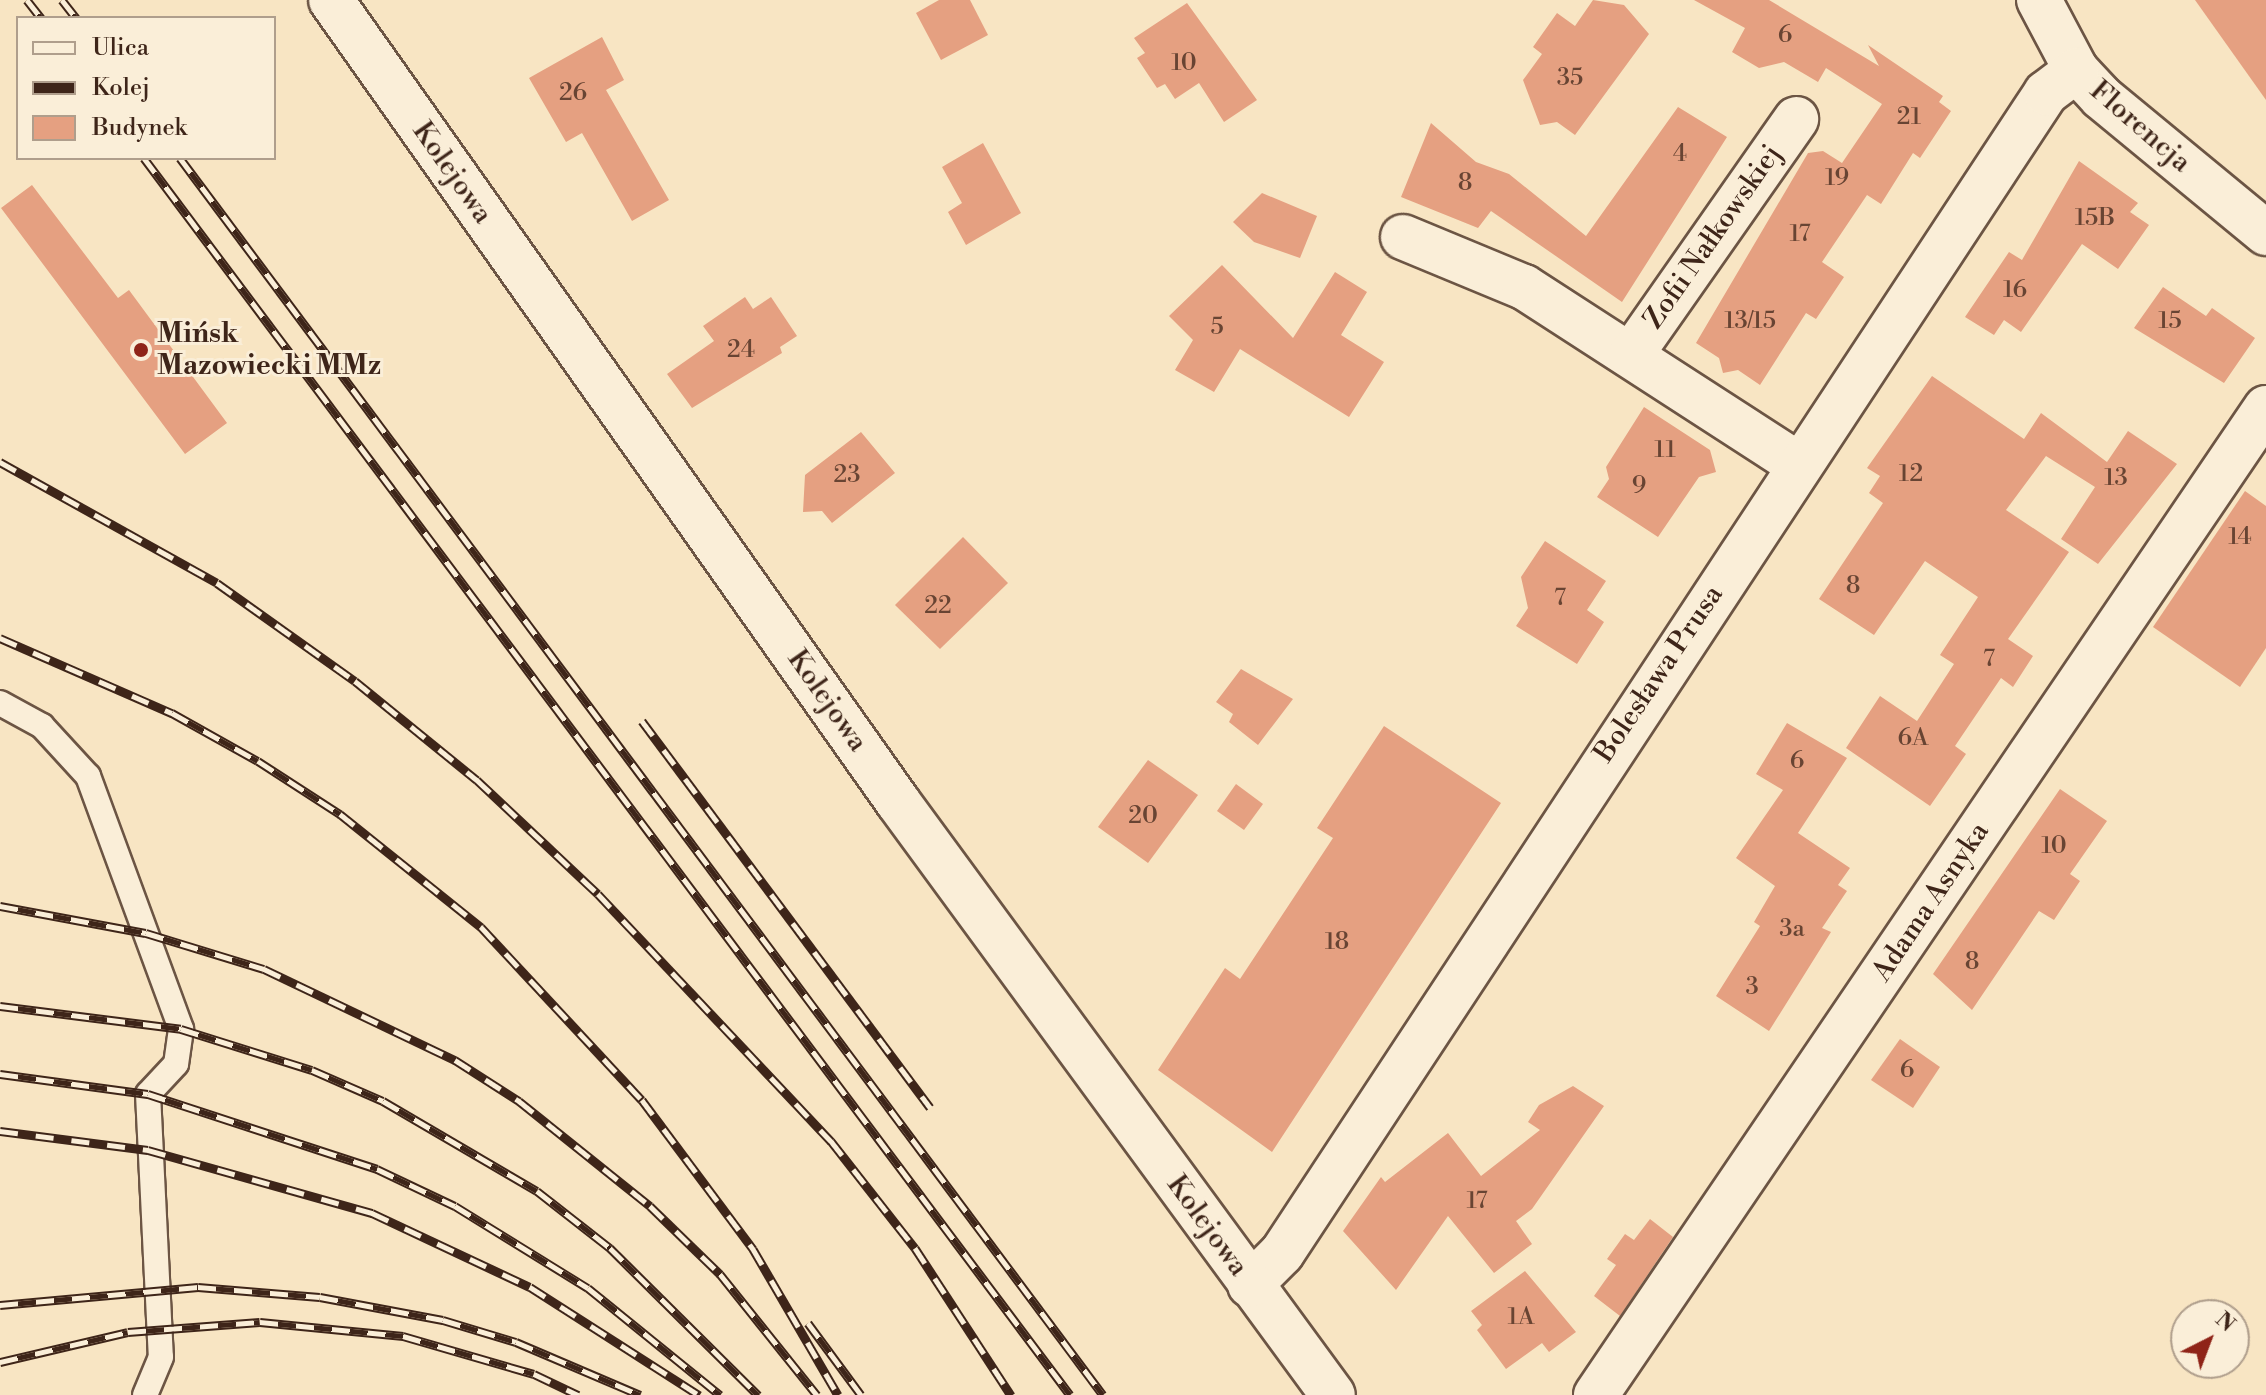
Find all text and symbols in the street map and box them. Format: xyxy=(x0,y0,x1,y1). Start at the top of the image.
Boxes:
legend xyxy=(16,16,276,160)
house number: 6 xyxy=(1778,22,1792,50)
text: Ulica xyxy=(92,33,149,63)
house number: 10 xyxy=(1171,50,1197,78)
house number: 35 xyxy=(1557,65,1583,93)
text: Kolej xyxy=(92,73,150,103)
street label: Florencja xyxy=(2083,74,2197,180)
house number: 26 xyxy=(559,80,587,108)
house number: 21 xyxy=(1897,104,1921,132)
text: Budynek xyxy=(92,113,187,143)
street label: Kolejowa xyxy=(405,116,499,230)
street label: Zofii Nałkowskiej xyxy=(1637,138,1789,336)
house number: 4 xyxy=(1673,141,1687,169)
house number: 19 xyxy=(1825,165,1849,193)
house number: 8 xyxy=(1458,170,1472,198)
house number: 15B xyxy=(2075,205,2115,233)
house number: 17 xyxy=(1789,221,1811,249)
house number: 16 xyxy=(2003,277,2027,305)
house number: 13/15 xyxy=(1724,308,1776,336)
house number: 15 xyxy=(2158,308,2182,336)
house number: 5 xyxy=(1210,314,1224,342)
place label: Mińsk Mazowiecki MMz xyxy=(157,317,381,383)
house number: 24 xyxy=(727,337,755,365)
marker: Mińsk Mazowiecki MMz xyxy=(132,341,150,359)
house number: 11 xyxy=(1654,437,1676,465)
house number: 12 xyxy=(1899,461,1923,489)
house number: 23 xyxy=(834,462,860,490)
house number: 13 xyxy=(2104,465,2128,493)
house number: 9 xyxy=(1632,473,1646,501)
house number: 14 xyxy=(2228,524,2252,552)
house number: 8 xyxy=(1846,573,1860,601)
street label: Bolesława Prusa xyxy=(1587,579,1731,769)
house number: 7 xyxy=(1554,585,1566,613)
house number: 22 xyxy=(924,593,952,621)
street label: Kolejowa xyxy=(780,644,874,758)
house number: 7 xyxy=(1983,646,1995,674)
house number: 6A xyxy=(1897,725,1929,753)
house number: 6 xyxy=(1790,748,1804,776)
house number: 20 xyxy=(1128,803,1158,831)
street label: Adama Asnyka xyxy=(1865,816,1997,988)
house number: 10 xyxy=(2041,833,2067,861)
house number: 3a xyxy=(1779,916,1805,944)
house number: 18 xyxy=(1325,929,1349,957)
house number: 8 xyxy=(1965,949,1979,977)
house number: 3 xyxy=(1745,974,1759,1002)
house number: 6 xyxy=(1900,1057,1914,1085)
street label: Kolejowa xyxy=(1159,1169,1255,1283)
house number: 17 xyxy=(1466,1188,1488,1216)
north arrow xyxy=(2170,1299,2250,1379)
house number: 1A xyxy=(1508,1304,1534,1332)
text: N xyxy=(2210,1306,2241,1338)

